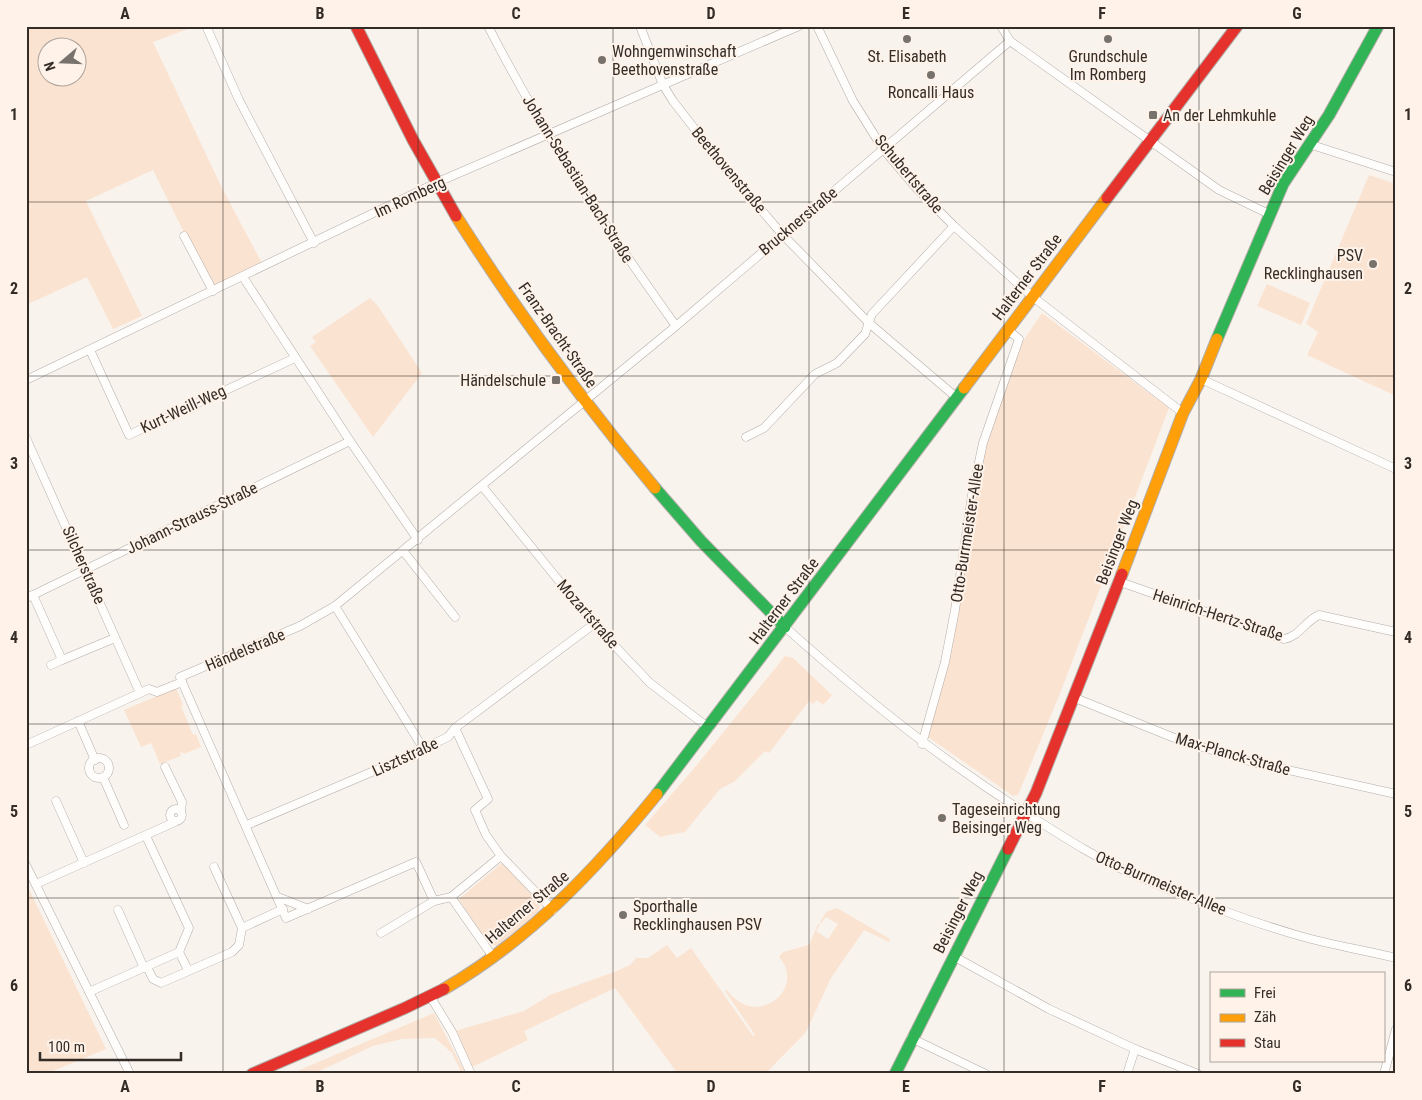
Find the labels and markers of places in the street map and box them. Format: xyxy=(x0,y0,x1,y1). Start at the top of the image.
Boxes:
marker: St. Elisabeth xyxy=(901,33,913,45)
marker: Grundschule Im Romberg xyxy=(1102,33,1114,45)
place label: Wohngemwinschaft Beethovenstraße xyxy=(612,42,737,79)
place label: St. Elisabeth xyxy=(867,47,947,66)
place label: Grundschule Im Romberg xyxy=(1068,47,1148,84)
marker: Wohngemwinschaft Beethovenstraße xyxy=(596,54,608,66)
marker: Roncalli Haus xyxy=(925,69,937,81)
place label: Roncalli Haus xyxy=(888,83,974,102)
place label: An der Lehmkuhle xyxy=(1163,106,1276,125)
marker: An der Lehmkuhle xyxy=(1147,109,1159,121)
place label: PSV Recklinghausen xyxy=(1264,246,1363,283)
marker: PSV Recklinghausen xyxy=(1367,258,1379,270)
place label: Händelschule xyxy=(460,371,546,390)
marker: Händelschule xyxy=(550,374,562,386)
place label: Tageseinrichtung Beisinger Weg xyxy=(952,800,1061,837)
marker: Tageseinrichtung Beisinger Weg xyxy=(936,812,948,824)
place label: Sporthalle Recklinghausen PSV xyxy=(633,897,762,934)
marker: Sporthalle Recklinghausen PSV xyxy=(617,909,629,921)

